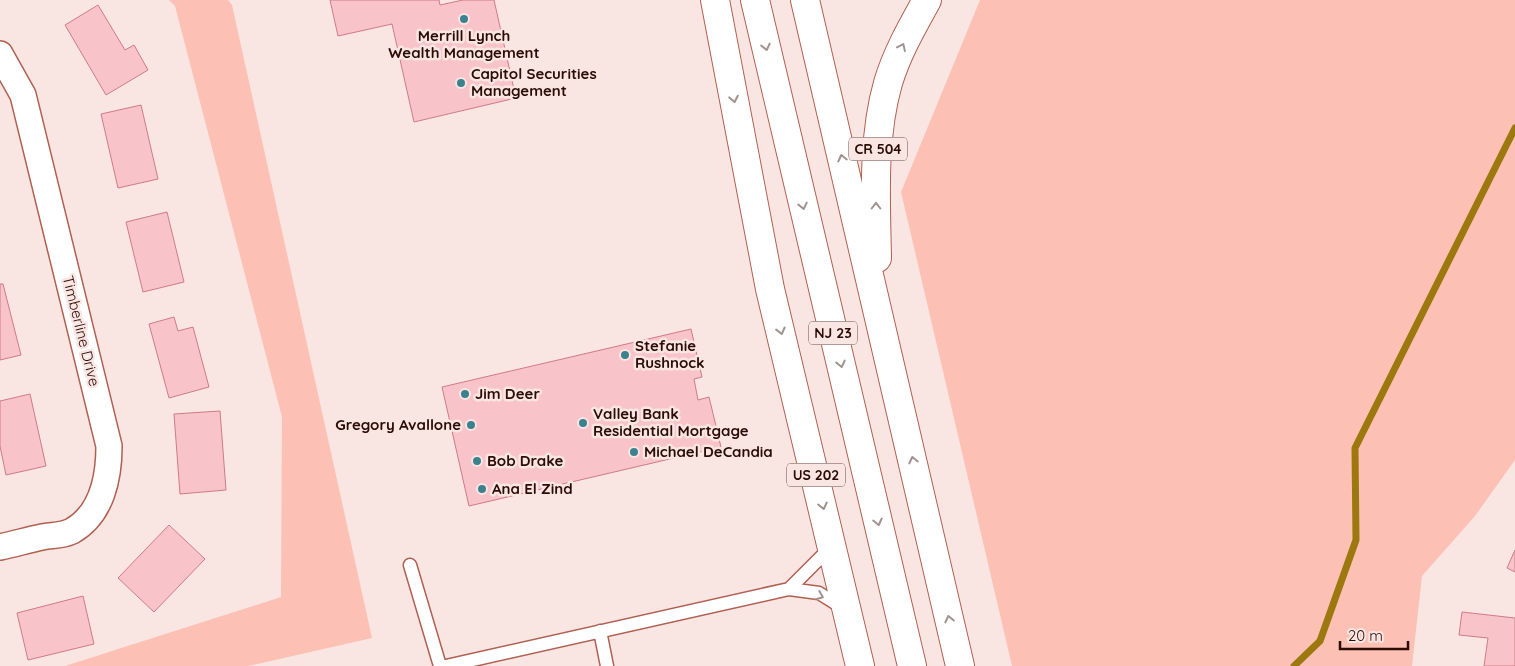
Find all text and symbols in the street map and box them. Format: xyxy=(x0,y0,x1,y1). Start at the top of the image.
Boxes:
marker: Merrill Lynch Wealth Management xyxy=(458,13,470,25)
place label: Merrill Lynch Wealth Management xyxy=(388,26,540,62)
one-way arrow xyxy=(760,43,771,52)
one-way arrow xyxy=(896,43,907,52)
place label: Capitol Securities Management xyxy=(471,64,597,100)
marker: Capitol Securities Management xyxy=(455,77,467,89)
one-way arrow xyxy=(728,95,738,104)
road number: CR 504 xyxy=(849,138,907,160)
one-way arrow xyxy=(837,153,848,162)
one-way arrow xyxy=(797,201,808,210)
one-way arrow xyxy=(871,202,882,210)
street label: Timberline Drive xyxy=(59,274,104,388)
road number: NJ 23 xyxy=(809,322,857,344)
one-way arrow xyxy=(775,327,785,335)
place label: Stefanie Rushnock xyxy=(635,336,705,372)
marker: Stefanie Rushnock xyxy=(619,349,631,361)
one-way arrow xyxy=(835,359,846,368)
place label: Jim Deer xyxy=(475,384,540,403)
marker: Jim Deer xyxy=(459,388,471,400)
place label: Valley Bank Residential Mortgage xyxy=(593,404,749,440)
place label: Gregory Avallone xyxy=(335,415,461,434)
marker: Valley Bank Residential Mortgage xyxy=(577,417,589,429)
marker: Gregory Avallone xyxy=(465,419,477,431)
place label: Michael DeCandia xyxy=(644,442,773,461)
marker: Michael DeCandia xyxy=(628,446,640,458)
place label: Bob Drake xyxy=(487,451,563,470)
marker: Bob Drake xyxy=(471,455,483,467)
one-way arrow xyxy=(908,456,919,465)
road number: US 202 xyxy=(787,464,845,486)
place label: Ana El Zind xyxy=(492,479,573,498)
marker: Ana El Zind xyxy=(476,483,488,495)
one-way arrow xyxy=(817,502,828,511)
one-way arrow xyxy=(872,518,883,526)
one-way arrow xyxy=(815,589,824,600)
one-way arrow xyxy=(944,614,955,623)
scale bar xyxy=(1340,618,1408,650)
text: 20 m xyxy=(1348,626,1383,645)

